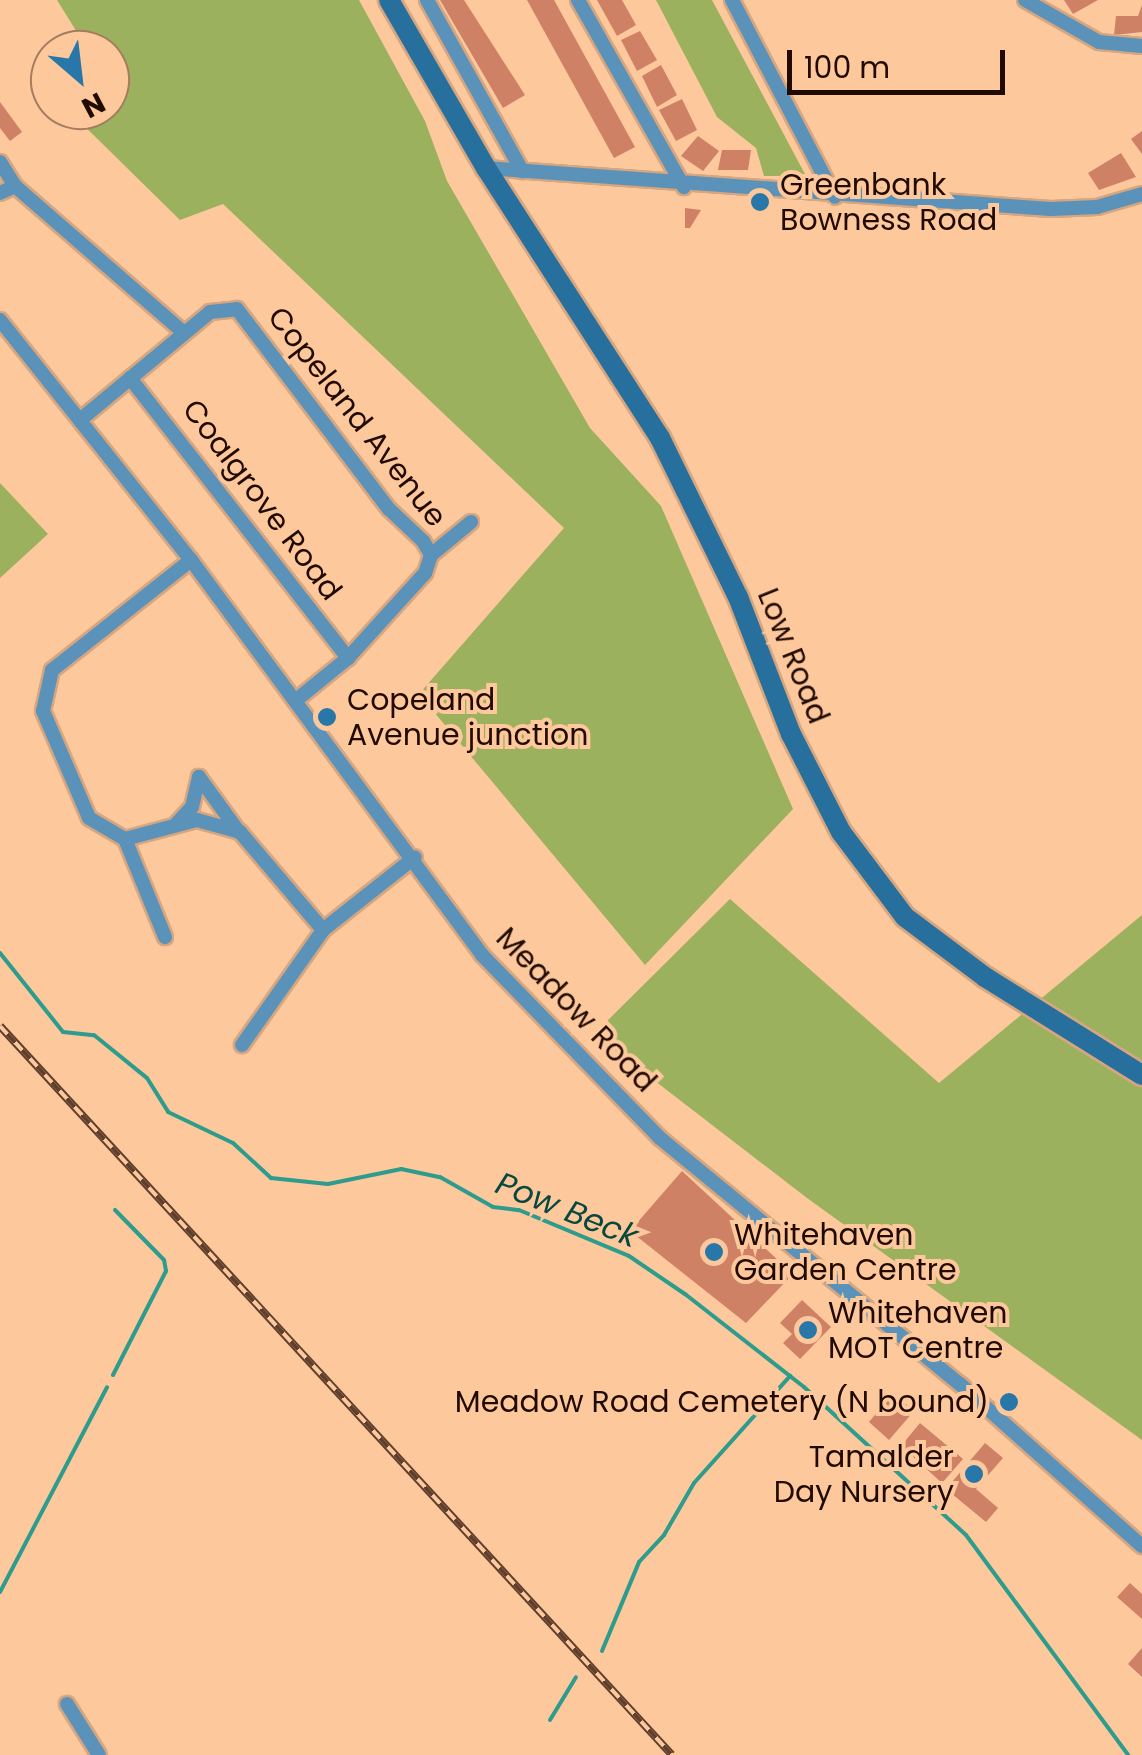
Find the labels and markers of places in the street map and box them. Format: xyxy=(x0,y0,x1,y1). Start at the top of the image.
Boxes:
place label: Greenbank Bowness Road xyxy=(780,167,997,238)
marker: Greenbank Bowness Road xyxy=(749,191,771,213)
place label: Copeland Avenue junction xyxy=(347,682,588,752)
marker: Copeland Avenue junction xyxy=(316,706,338,728)
place label: Whitehaven Garden Centre xyxy=(734,1217,957,1288)
marker: Whitehaven Garden Centre xyxy=(703,1241,725,1263)
place label: Whitehaven MOT Centre xyxy=(828,1295,1007,1366)
marker: Whitehaven MOT Centre xyxy=(797,1319,819,1341)
place label: Meadow Road Cemetery (N bound) xyxy=(455,1384,989,1420)
marker: Meadow Road Cemetery (N bound) xyxy=(998,1391,1020,1413)
place label: Tamalder Day Nursery xyxy=(774,1439,954,1510)
marker: Tamalder Day Nursery xyxy=(963,1463,985,1485)

